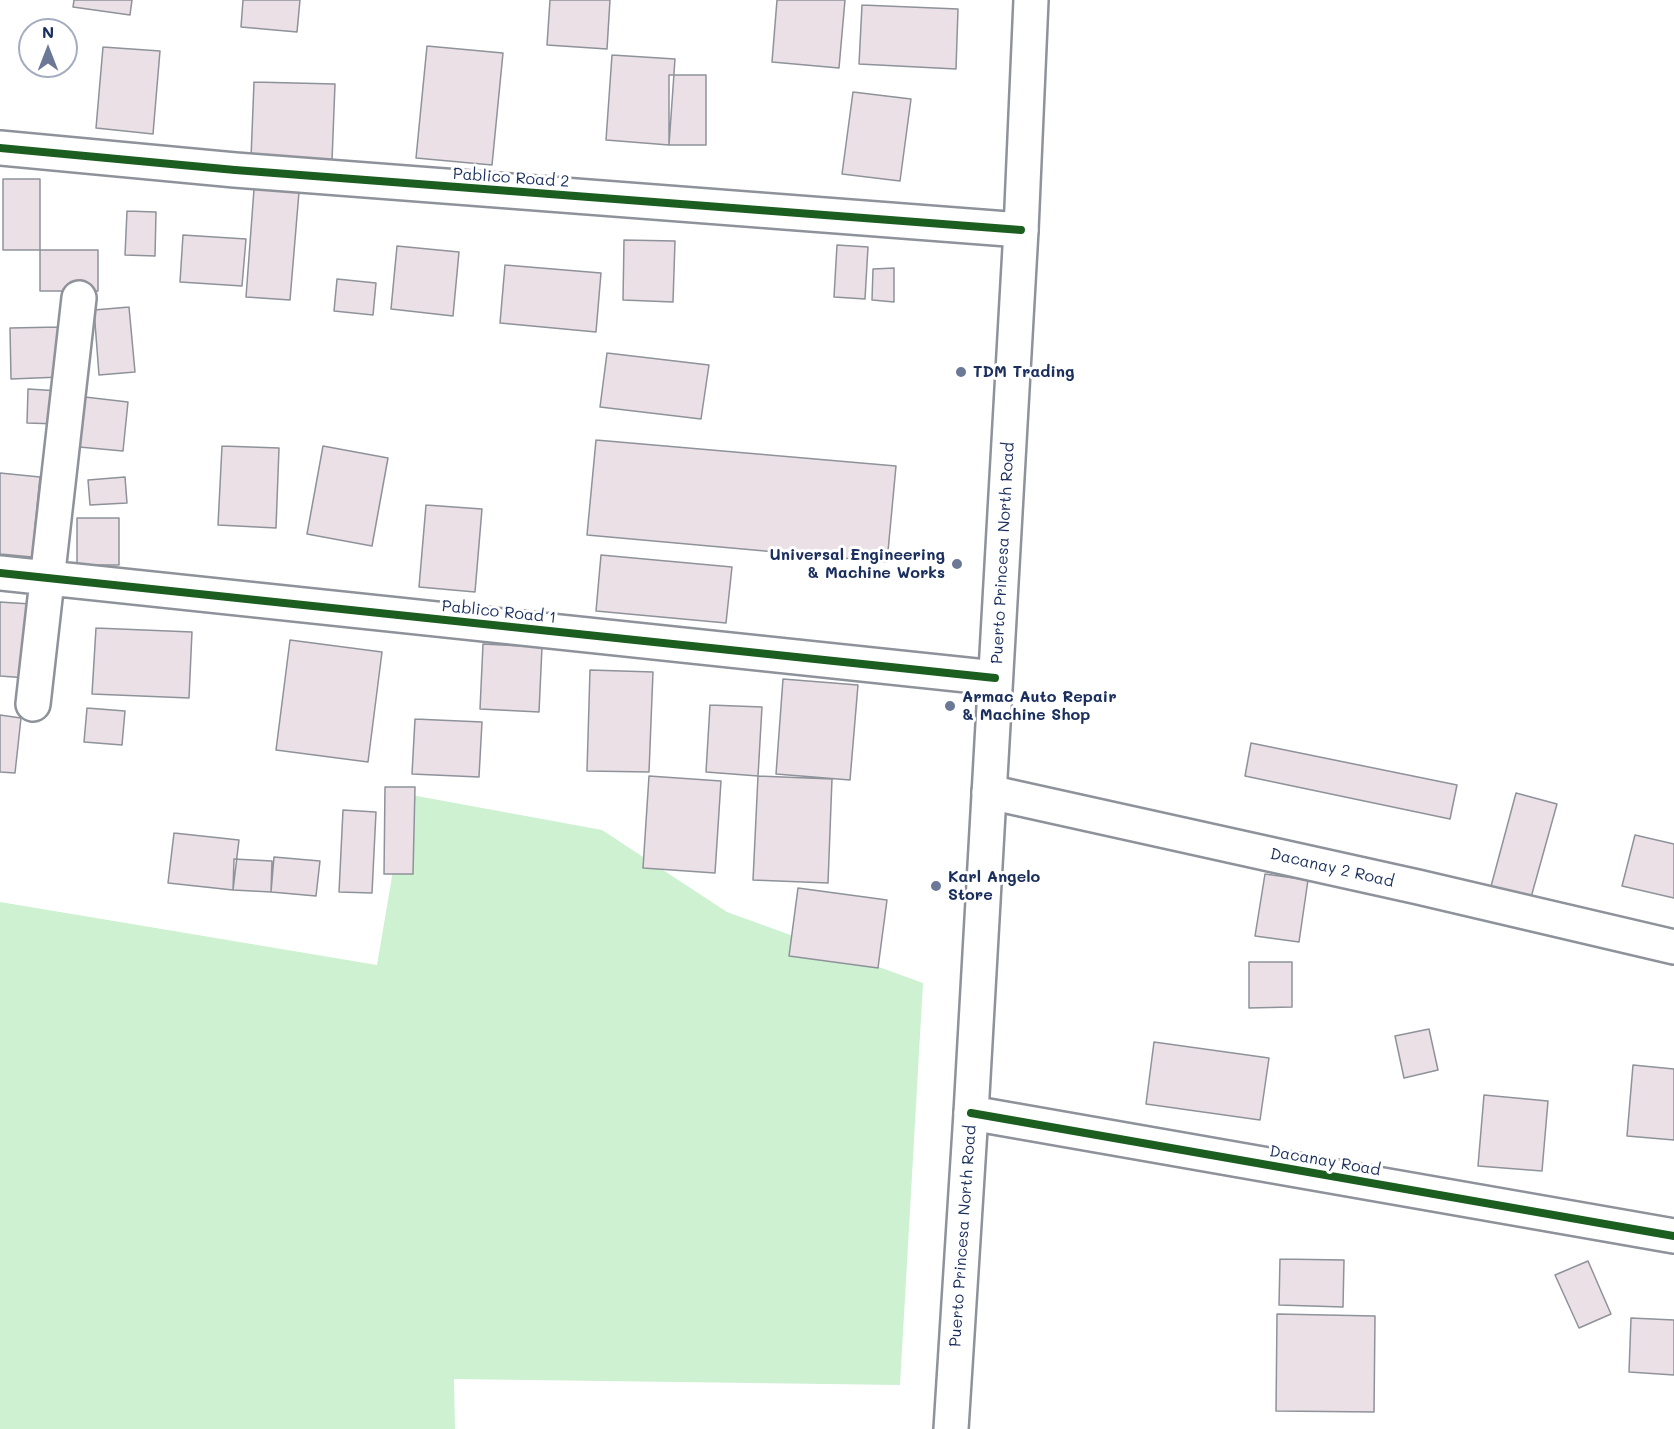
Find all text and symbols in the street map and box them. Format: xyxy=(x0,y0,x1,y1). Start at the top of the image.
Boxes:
north arrow xyxy=(18,18,78,78)
text: N xyxy=(42,21,54,42)
street label: Pablico Road 2 xyxy=(452,164,570,192)
place label: TDM Trading xyxy=(973,362,1075,382)
marker: TDM Trading xyxy=(954,365,968,379)
street label: Puerto Princesa North Road xyxy=(988,442,1018,664)
place label: Universal Engineering & Machine Works xyxy=(770,545,945,583)
marker: Universal Engineering & Machine Works xyxy=(950,557,964,571)
street label: Pablico Road 1 xyxy=(441,596,557,628)
place label: Armac Auto Repair & Machine Shop xyxy=(962,687,1116,725)
marker: Armac Auto Repair & Machine Shop xyxy=(943,699,957,713)
street label: Dacanay 2 Road xyxy=(1268,844,1396,892)
place label: Karl Angelo Store xyxy=(948,867,1040,905)
marker: Karl Angelo Store xyxy=(929,879,943,893)
street label: Puerto Princesa North Road xyxy=(946,1124,980,1348)
street label: Dacanay Road xyxy=(1268,1142,1382,1180)

